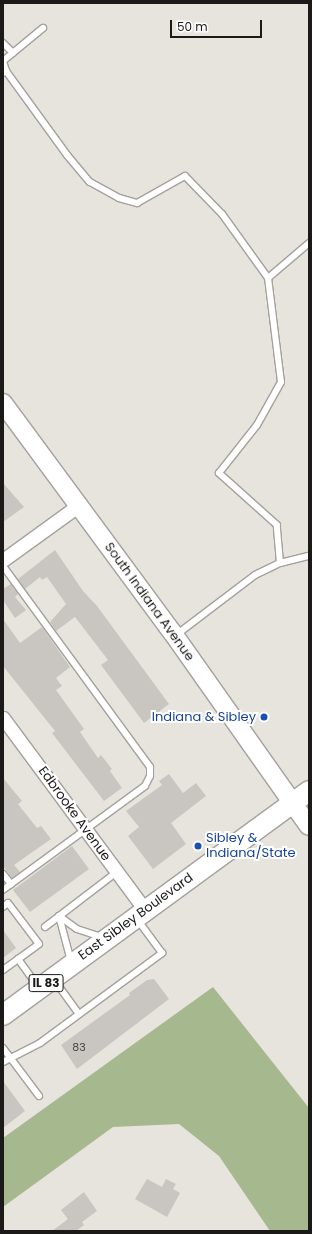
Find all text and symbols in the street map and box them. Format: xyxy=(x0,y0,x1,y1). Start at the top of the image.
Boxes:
scale bar xyxy=(172,12,264,38)
text: 50 m xyxy=(177,18,208,35)
street label: South Indiana Avenue xyxy=(101,540,197,664)
place label: Indiana & Sibley xyxy=(152,709,256,725)
marker: Indiana & Sibley xyxy=(259,712,269,722)
street label: Edbrooke Avenue xyxy=(35,764,113,864)
place label: Sibley & Indiana/State xyxy=(206,831,296,862)
marker: Sibley & Indiana/State xyxy=(193,841,203,851)
street label: East Sibley Boulevard xyxy=(76,870,196,964)
road number: IL 83 xyxy=(28,973,64,993)
house number: 83 xyxy=(72,1040,86,1054)

